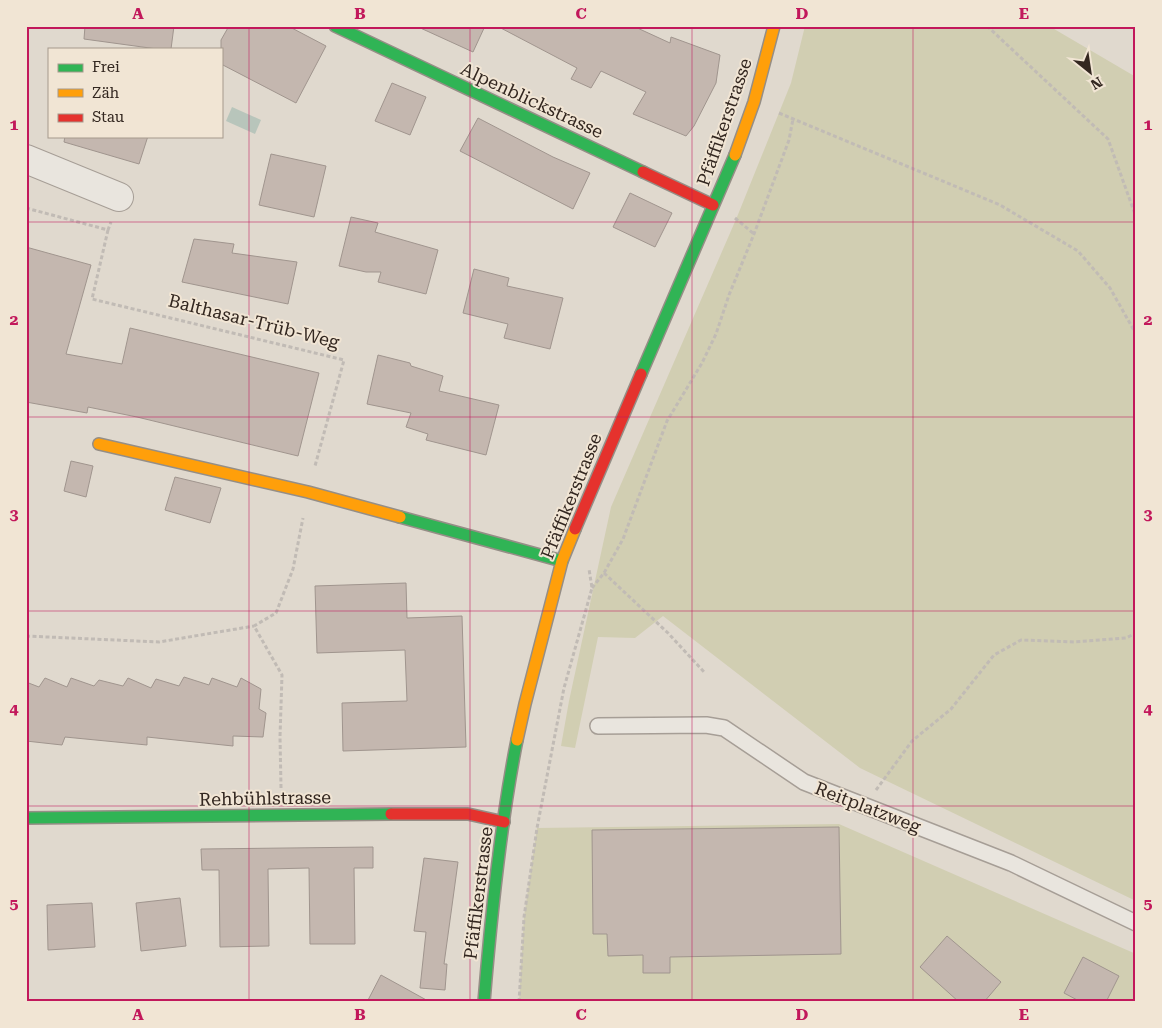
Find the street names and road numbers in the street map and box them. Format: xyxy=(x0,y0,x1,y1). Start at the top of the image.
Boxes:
street label: Pfäffikerstrasse xyxy=(692,55,756,189)
street label: Alpenblickstrasse xyxy=(457,58,607,142)
street label: Balthasar-Trüb-Weg xyxy=(166,290,342,353)
street label: Pfäffikerstrasse xyxy=(536,430,606,562)
street label: Reitplatzweg xyxy=(812,777,925,837)
street label: Rehbühlstrasse xyxy=(199,786,331,810)
street label: Pfäffikerstrasse xyxy=(459,825,497,961)

